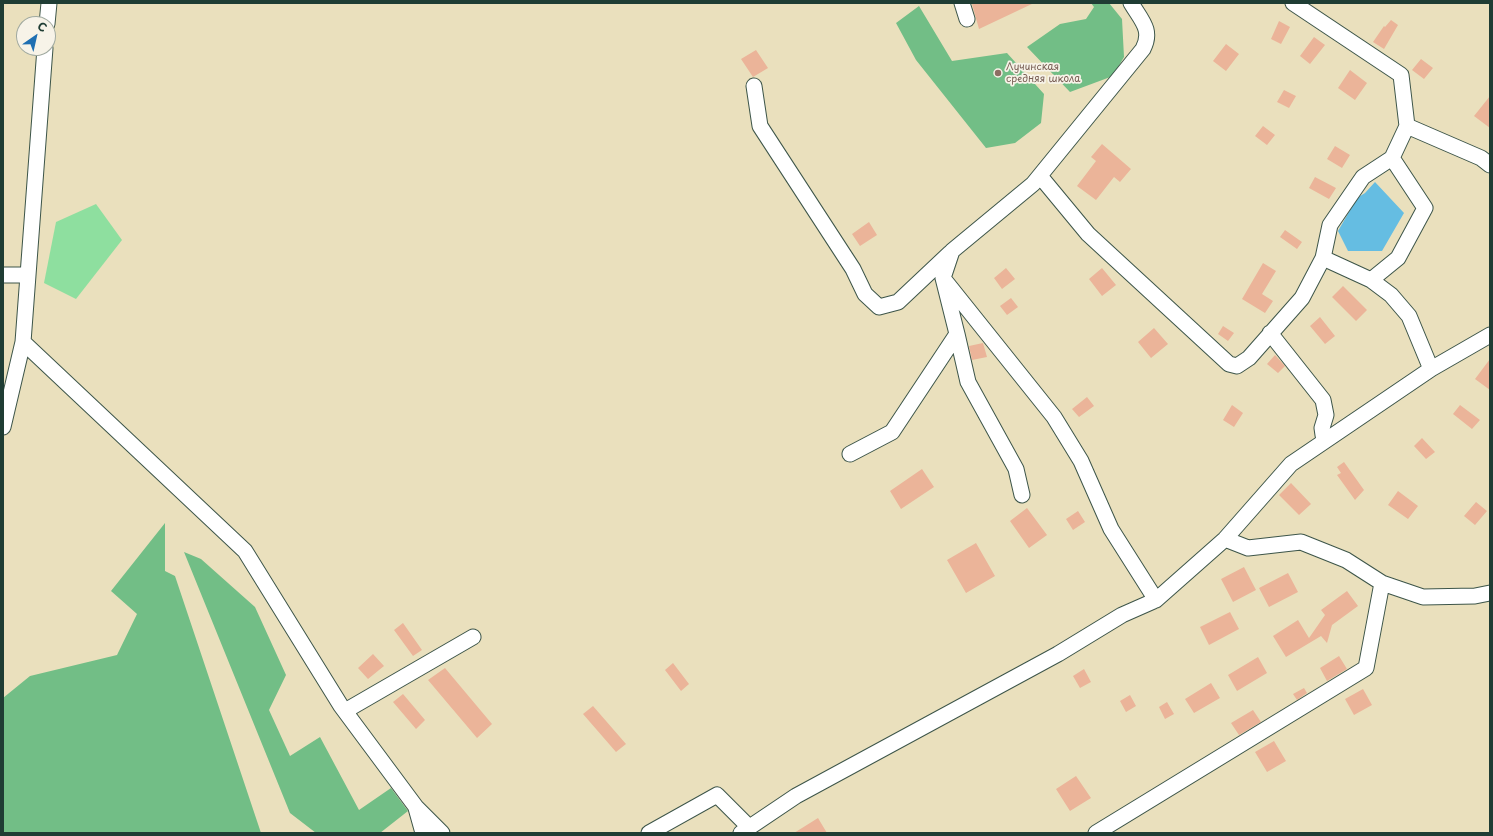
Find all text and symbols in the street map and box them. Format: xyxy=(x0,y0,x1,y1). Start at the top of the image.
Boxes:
north arrow xyxy=(16,16,56,56)
text: С xyxy=(34,17,51,36)
place label: Лучинская средняя школа xyxy=(1006,61,1080,84)
marker: Лучинская средняя школа xyxy=(993,68,1003,78)

